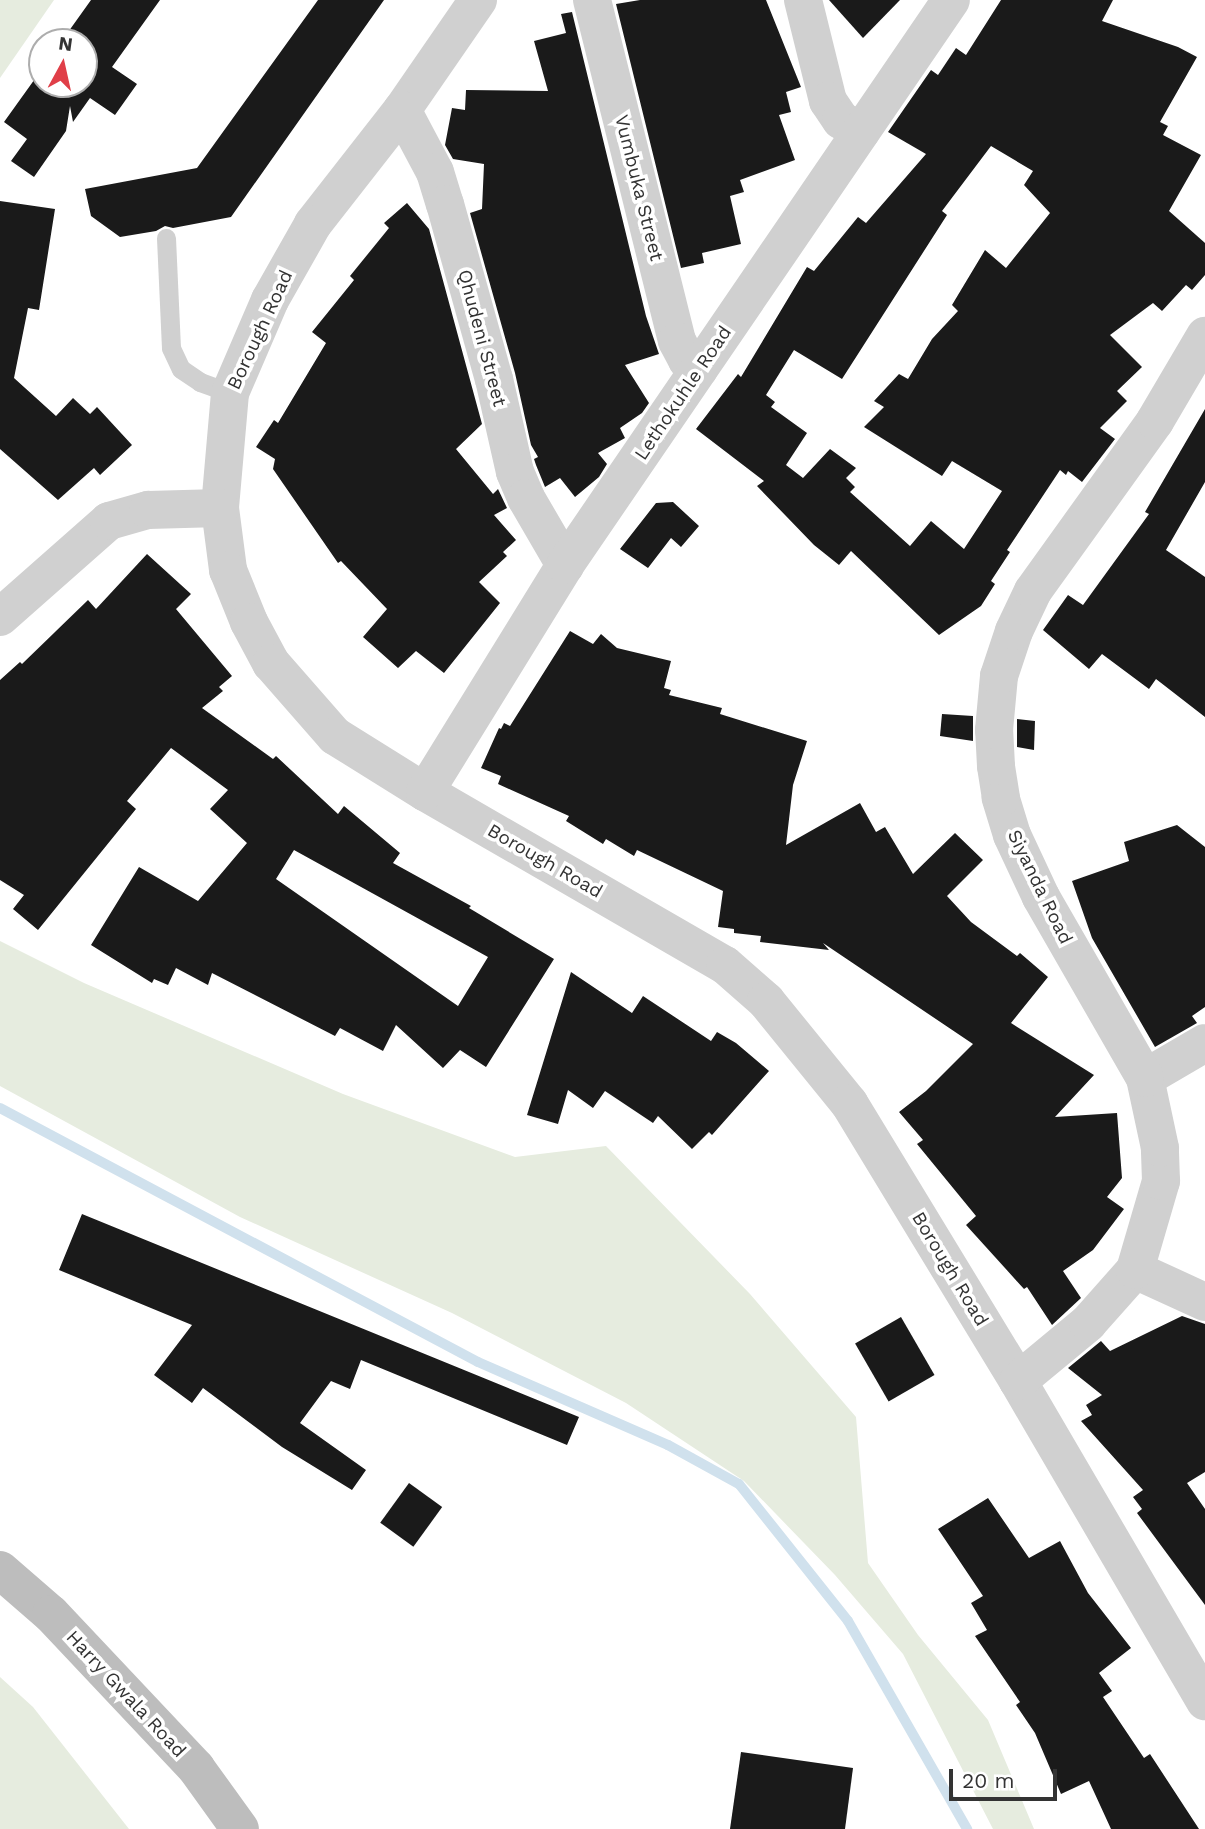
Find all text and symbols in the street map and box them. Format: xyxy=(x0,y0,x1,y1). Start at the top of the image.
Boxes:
north arrow xyxy=(28,28,98,98)
text: N xyxy=(57,31,74,56)
street label: Vumbuka Street xyxy=(610,112,668,264)
street label: Borough Road xyxy=(222,267,298,393)
street label: Qhudeni Street xyxy=(453,267,511,409)
street label: Lethokuhle Road xyxy=(630,322,736,464)
street label: Borough Road xyxy=(483,819,607,903)
street label: Siyanda Road xyxy=(1002,826,1078,948)
street label: Borough Road xyxy=(907,1208,993,1330)
street label: Harry Gwala Road xyxy=(61,1626,191,1762)
scale bar xyxy=(953,1756,1062,1800)
text: 20 m xyxy=(962,1768,1014,1793)

